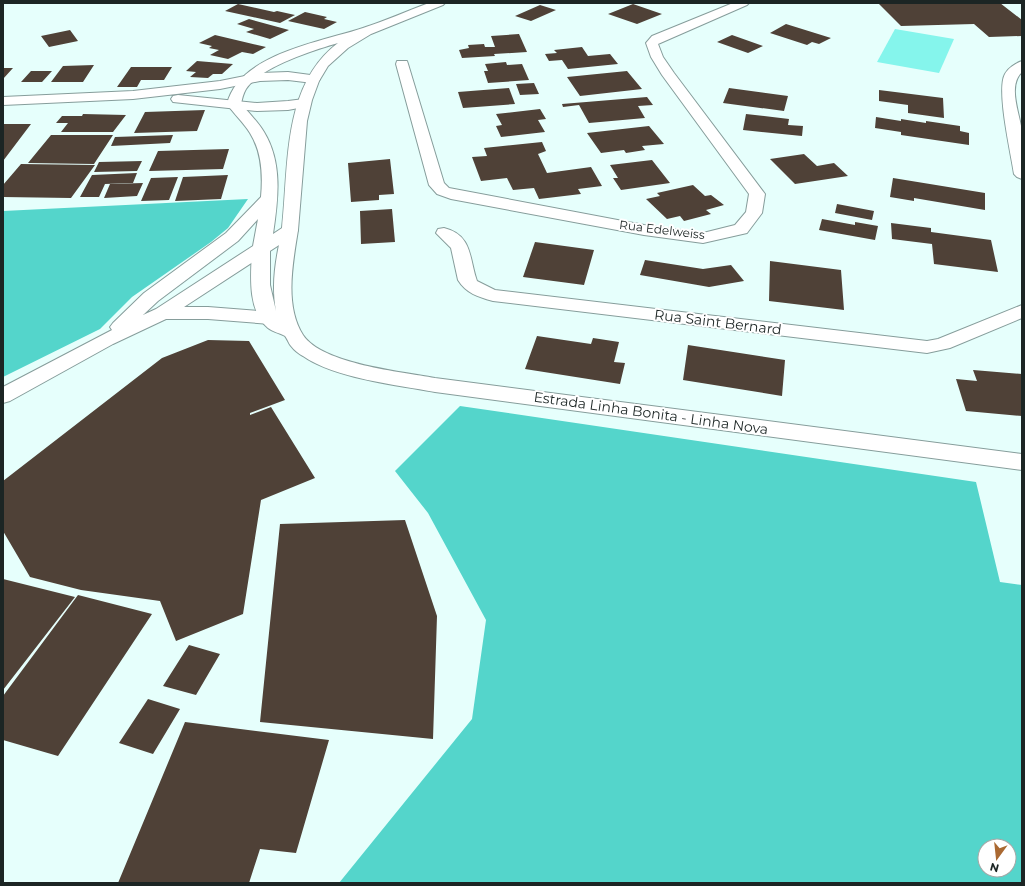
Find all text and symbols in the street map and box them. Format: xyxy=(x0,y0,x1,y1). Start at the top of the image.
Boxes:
street label: Rua Edelweiss xyxy=(618,217,706,242)
street label: Rua Saint Bernard xyxy=(653,305,783,339)
street label: Estrada Linha Bonita - Linha Nova xyxy=(533,388,769,438)
north arrow xyxy=(977,838,1017,878)
text: N xyxy=(988,860,1001,876)

